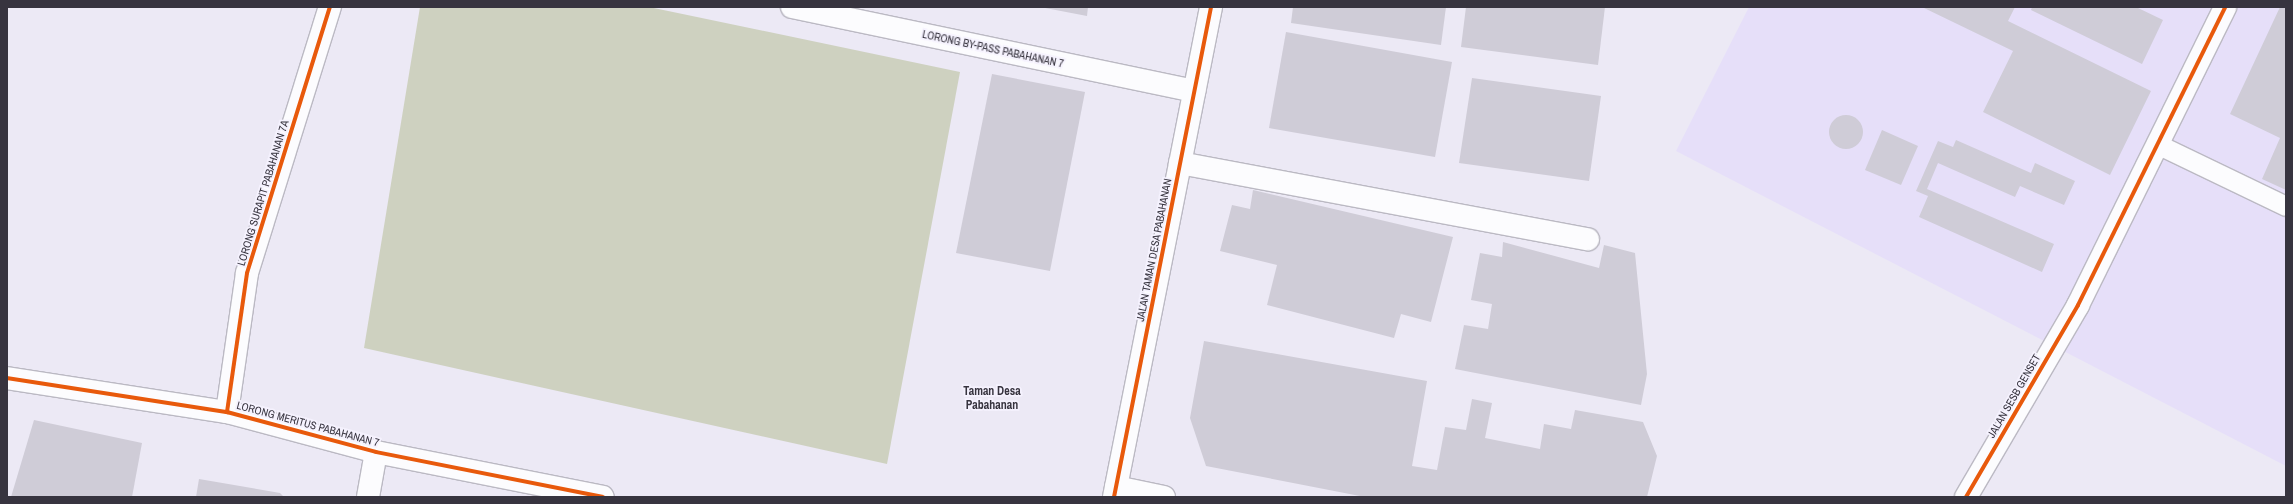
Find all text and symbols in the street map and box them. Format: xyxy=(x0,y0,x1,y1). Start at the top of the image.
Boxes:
street label: LORONG BY-PASS PABAHANAN 7 xyxy=(921,28,1065,70)
street label: LORONG SURAPIT PABAHANAN 7A xyxy=(235,119,291,267)
street label: JALAN TAMAN DESA PABAHANAN xyxy=(1134,177,1174,323)
street label: JALAN SESB GENSET xyxy=(1985,352,2043,440)
district label: Taman Desa Pabahanan xyxy=(963,385,1021,413)
street label: LORONG MERITUS PABAHANAN 7 xyxy=(235,399,381,449)

